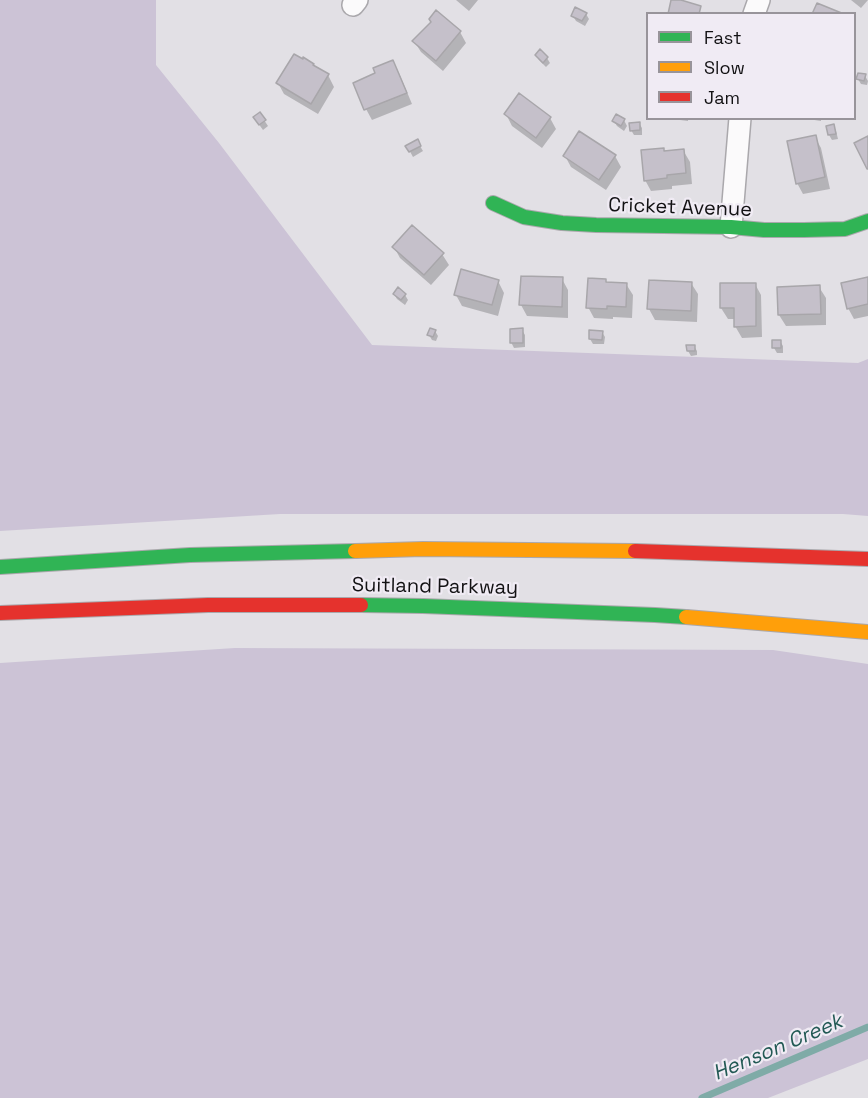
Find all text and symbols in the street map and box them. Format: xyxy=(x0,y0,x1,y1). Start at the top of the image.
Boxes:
legend xyxy=(646,12,856,120)
text: Fast xyxy=(704,26,741,49)
text: Slow xyxy=(704,56,745,79)
text: Jam xyxy=(704,86,740,109)
street label: Cricket Avenue xyxy=(608,193,752,223)
street label: Suitland Parkway xyxy=(352,574,518,600)
water label: Henson Creek xyxy=(709,1009,847,1087)

